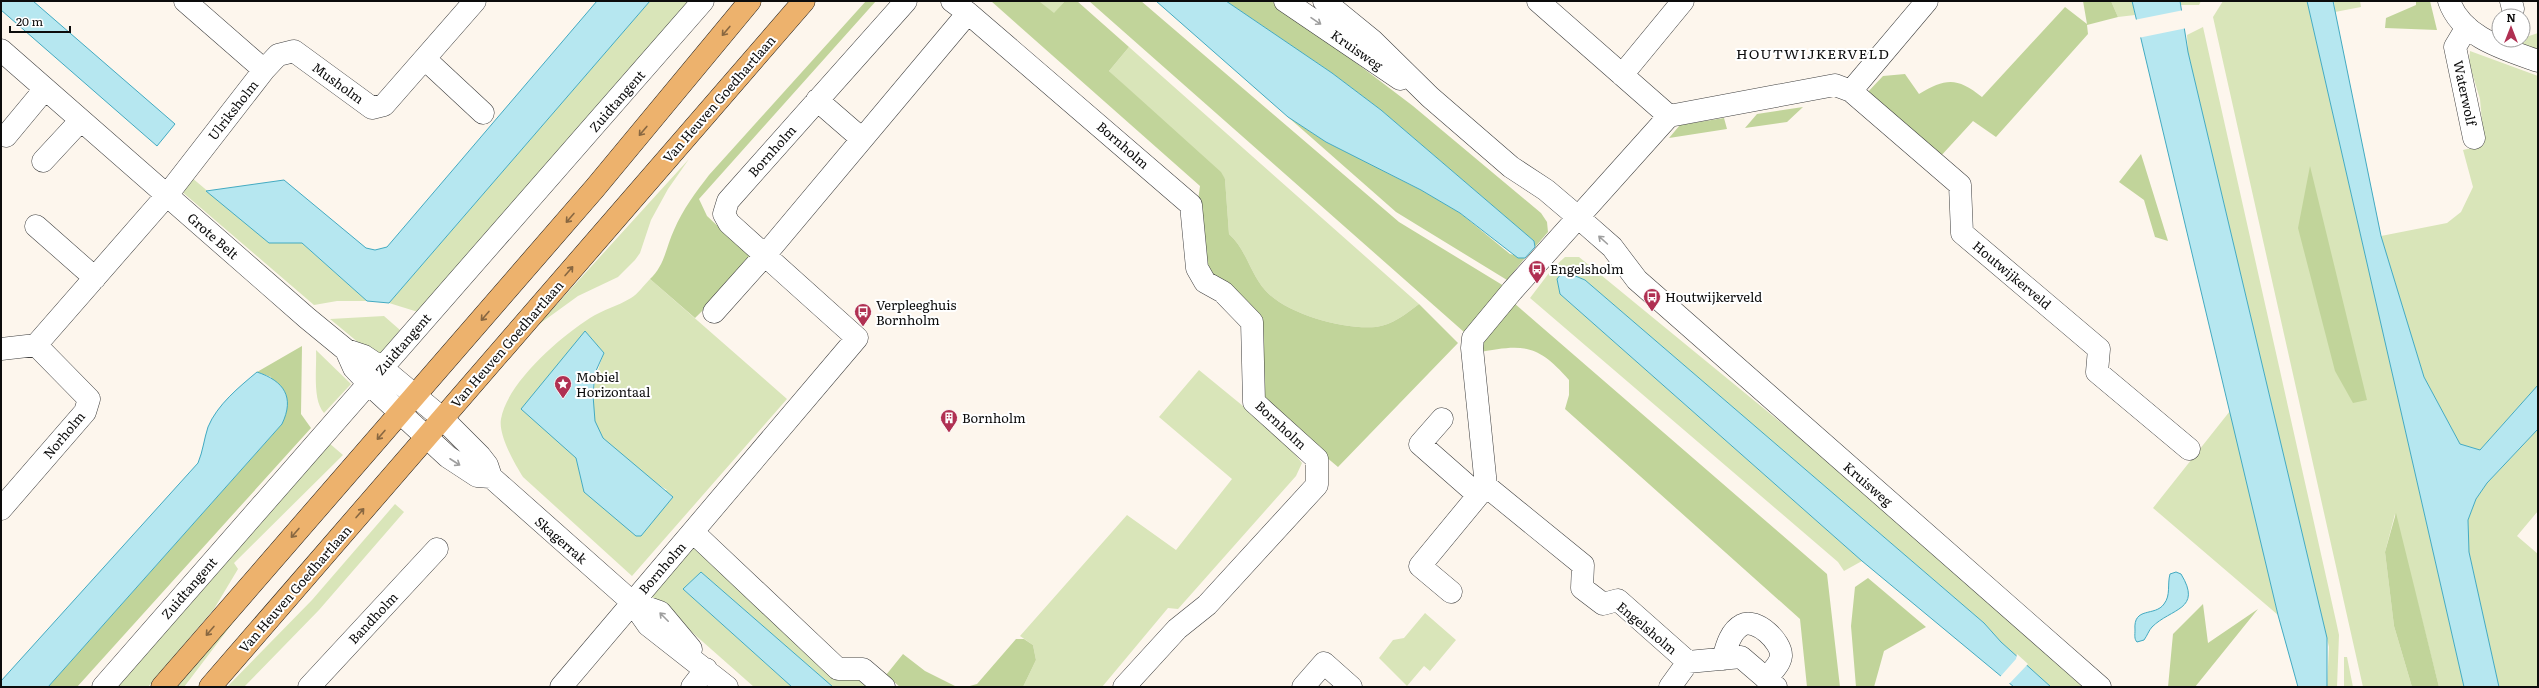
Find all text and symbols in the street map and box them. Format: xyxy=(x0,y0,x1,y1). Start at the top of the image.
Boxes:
scale bar xyxy=(10,8,70,34)
north arrow xyxy=(2491,8,2531,48)
text: N xyxy=(2506,9,2516,25)
text: 20 m xyxy=(16,12,43,30)
one-way arrow xyxy=(1310,17,1321,25)
street label: Kruisweg xyxy=(1328,25,1388,75)
one-way arrow xyxy=(721,26,730,36)
street label: Van Heuven Goedhartlaan xyxy=(658,31,780,166)
district label: HOUTWIJKERVELD xyxy=(1736,43,1890,63)
street label: Musholm xyxy=(309,57,368,108)
street label: Waterwolf xyxy=(2449,58,2482,128)
street label: Zuidtangent xyxy=(584,65,649,136)
street label: Ulriksholm xyxy=(203,75,262,144)
street label: Bornholm xyxy=(1093,117,1154,173)
street label: Bornholm xyxy=(743,120,800,181)
one-way arrow xyxy=(638,126,647,136)
street label: Grote Belt xyxy=(184,208,244,264)
one-way arrow xyxy=(565,212,574,223)
one-way arrow xyxy=(1599,236,1609,245)
street label: Houtwijkerveld xyxy=(1969,236,2056,313)
bus stop icon: Engelsholm xyxy=(1527,259,1547,284)
place label: Engelsholm xyxy=(1550,259,1624,278)
one-way arrow xyxy=(565,266,574,277)
street label: Van Heuven Goedhartlaan xyxy=(446,276,568,411)
bus stop icon: Houtwijkerveld xyxy=(1642,287,1662,312)
place label: Houtwijkerveld xyxy=(1665,287,1762,306)
place label: Verpleeghuis Bornholm xyxy=(876,295,957,329)
bus stop icon: Verpleeghuis Bornholm xyxy=(853,302,873,327)
street label: Zuidtangent xyxy=(370,308,435,379)
one-way arrow xyxy=(480,311,489,321)
place label: Mobiel Horizontaal xyxy=(576,367,651,401)
place icon: Mobiel Horizontaal xyxy=(553,374,573,399)
street label: Bornholm xyxy=(1252,396,1311,454)
street label: Norholm xyxy=(38,407,89,462)
building icon: Bornholm xyxy=(939,408,959,433)
place label: Bornholm xyxy=(962,408,1026,427)
one-way arrow xyxy=(376,430,385,440)
street label: Kruisweg xyxy=(1840,457,1898,511)
one-way arrow xyxy=(449,458,461,466)
one-way arrow xyxy=(355,507,364,518)
street label: Skagerrak xyxy=(531,512,592,568)
street label: Van Heuven Goedhartlaan xyxy=(234,521,356,656)
one-way arrow xyxy=(291,528,300,538)
street label: Bornholm xyxy=(634,537,690,598)
street label: Zuidtangent xyxy=(156,552,221,623)
street label: Bandholm xyxy=(344,587,402,648)
street label: Engelsholm xyxy=(1613,597,1682,659)
one-way arrow xyxy=(659,612,669,622)
one-way arrow xyxy=(206,626,215,637)

